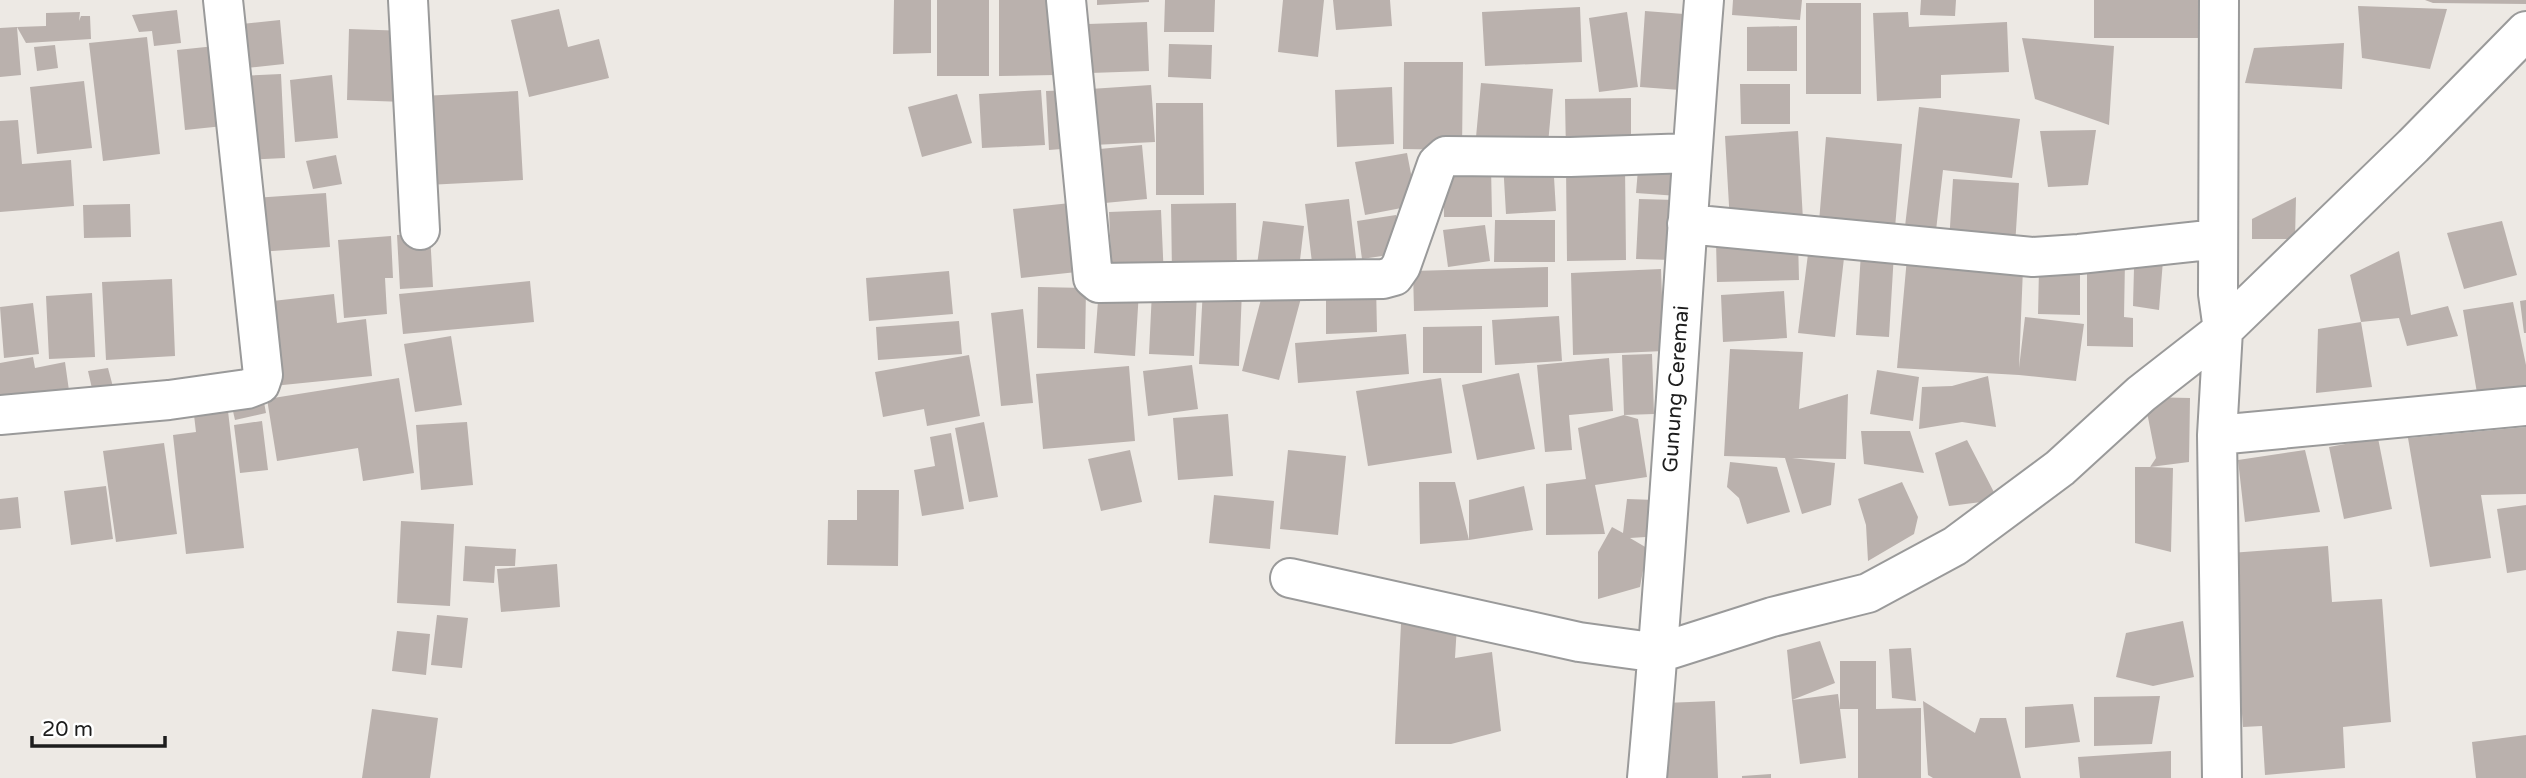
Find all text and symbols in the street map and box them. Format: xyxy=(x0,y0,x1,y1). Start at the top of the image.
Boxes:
street label: Gunung Ceremai xyxy=(1658,304,1694,474)
scale bar xyxy=(32,704,164,748)
text: 20 m xyxy=(42,717,93,742)

